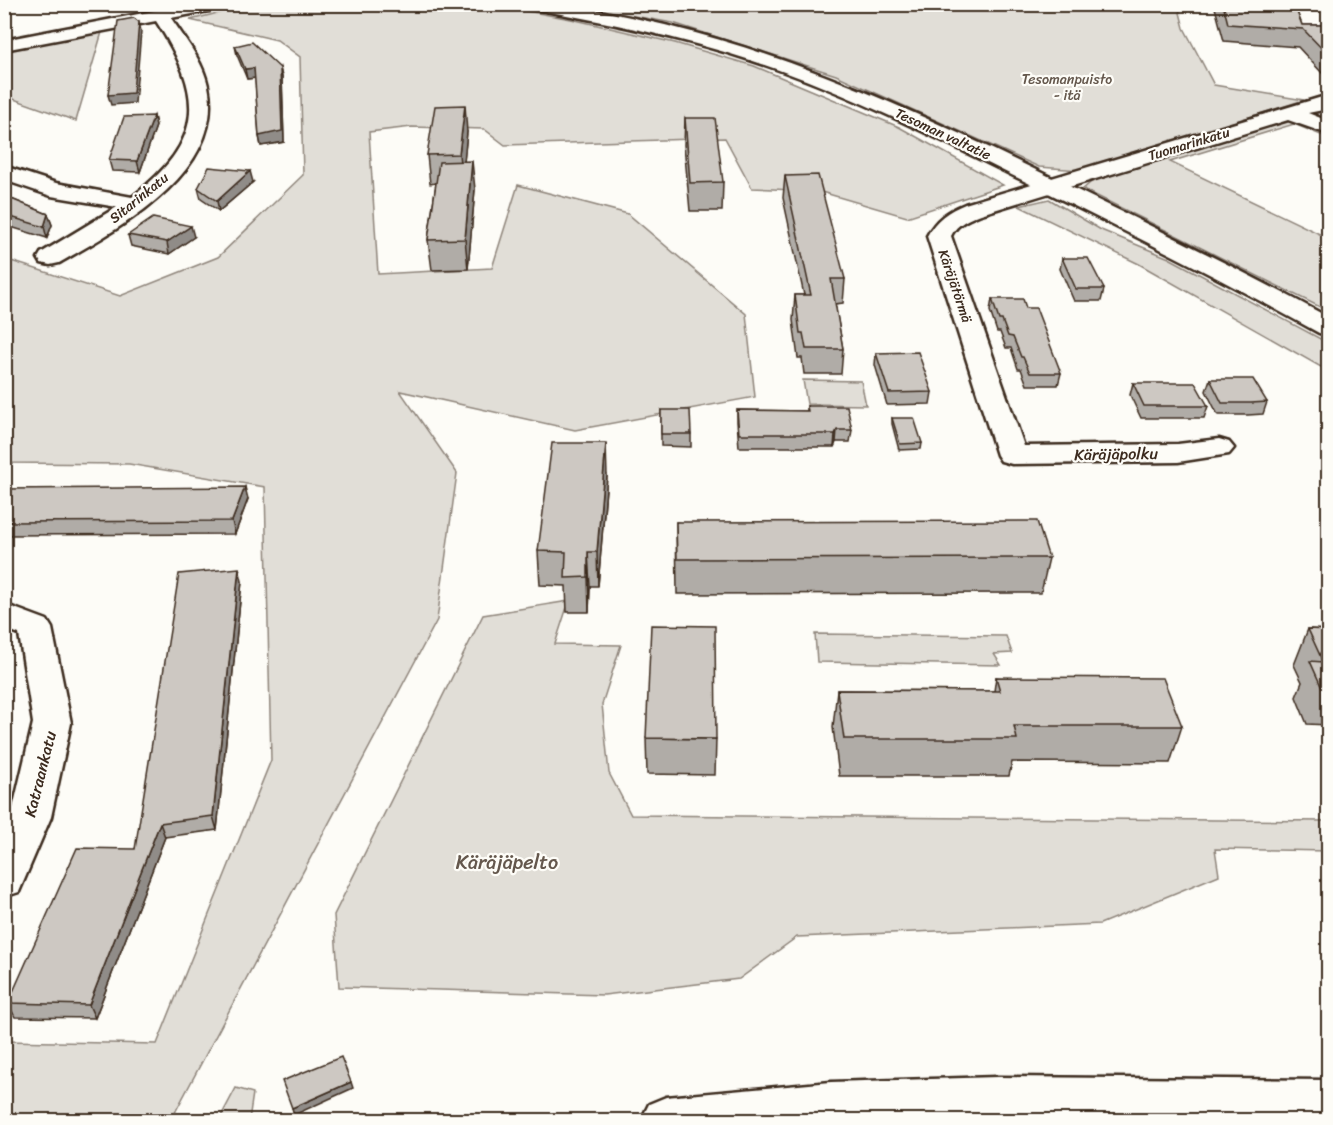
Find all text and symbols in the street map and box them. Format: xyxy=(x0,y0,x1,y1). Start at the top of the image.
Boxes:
park label: Tesomanpuisto - itä xyxy=(1022,67,1112,108)
street label: Tesoman valtatie xyxy=(891,101,995,167)
street label: Tuomarinkatu xyxy=(1145,120,1233,168)
street label: Sitarinkatu xyxy=(104,166,175,230)
street label: Käräjätörmä xyxy=(931,246,980,327)
street label: Käräjäpolku xyxy=(1074,439,1159,469)
street label: Katraankatu xyxy=(15,727,65,820)
park label: Käräjäpelto xyxy=(456,845,558,880)

